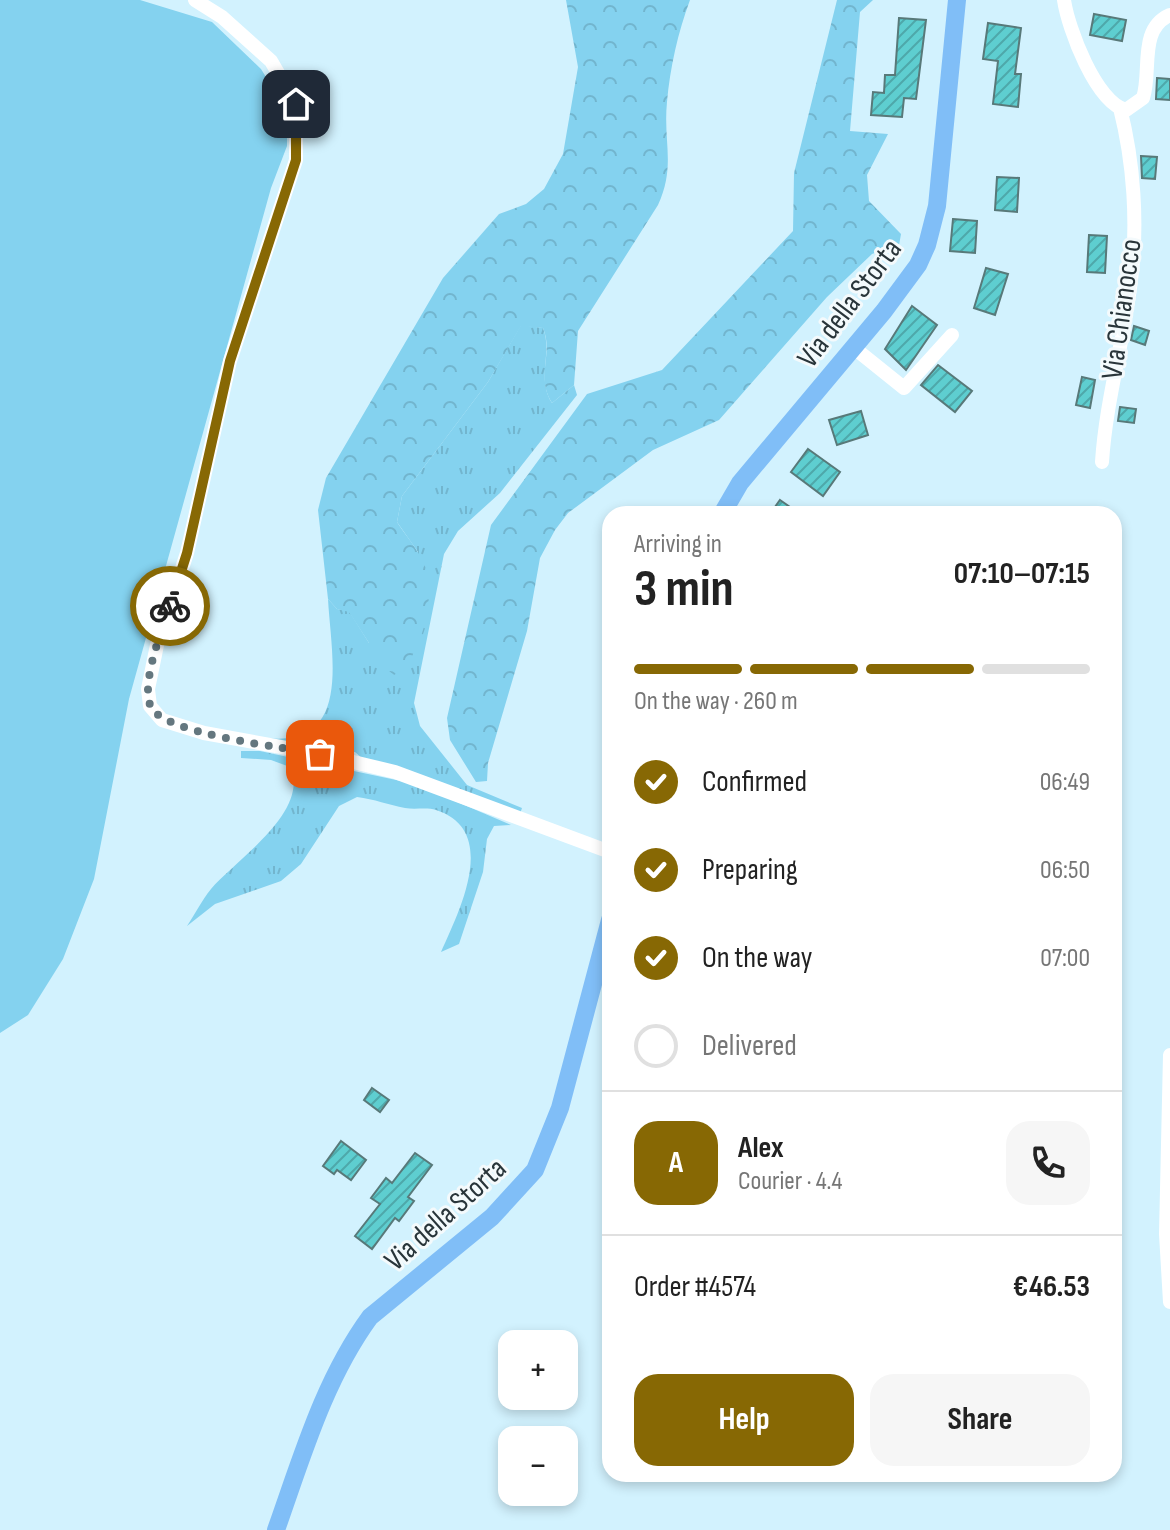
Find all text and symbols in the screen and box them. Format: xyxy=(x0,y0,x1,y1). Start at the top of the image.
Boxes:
pin xyxy=(262,70,330,138)
icon: home xyxy=(274,82,318,126)
street label: Via della Storta xyxy=(790,232,910,375)
street label: Via Chianocco xyxy=(1094,237,1150,382)
text: Arriving in xyxy=(634,529,722,560)
text: 07:10–07:15 xyxy=(954,556,1090,592)
text: 3 min xyxy=(634,558,734,621)
courier xyxy=(130,566,210,646)
icon: bike xyxy=(148,584,192,628)
text: On the way · 260 m xyxy=(634,686,798,717)
pin xyxy=(286,720,354,788)
icon: bag xyxy=(298,732,342,776)
icon: check xyxy=(634,760,678,804)
text: Confirmed xyxy=(702,764,807,800)
text: 06:49 xyxy=(1040,767,1090,798)
icon: check xyxy=(634,848,678,892)
text: Preparing xyxy=(702,852,798,888)
text: 06:50 xyxy=(1040,855,1090,886)
icon: check xyxy=(634,936,678,980)
text: On the way xyxy=(702,940,812,976)
text: 07:00 xyxy=(1040,943,1090,974)
text: Delivered xyxy=(702,1028,797,1064)
button: phone xyxy=(1006,1121,1090,1205)
text: Alex xyxy=(738,1130,784,1166)
text: A xyxy=(669,1145,683,1181)
street label: Via della Storta xyxy=(377,1151,514,1279)
text: Courier · 4.4 xyxy=(738,1166,842,1197)
text: Order #4574 xyxy=(634,1269,756,1305)
text: €46.53 xyxy=(1013,1269,1090,1305)
map controls xyxy=(498,1330,578,1506)
button: + xyxy=(498,1330,578,1410)
button: Help xyxy=(634,1374,854,1466)
button: Share xyxy=(870,1374,1090,1466)
button: − xyxy=(498,1426,578,1506)

